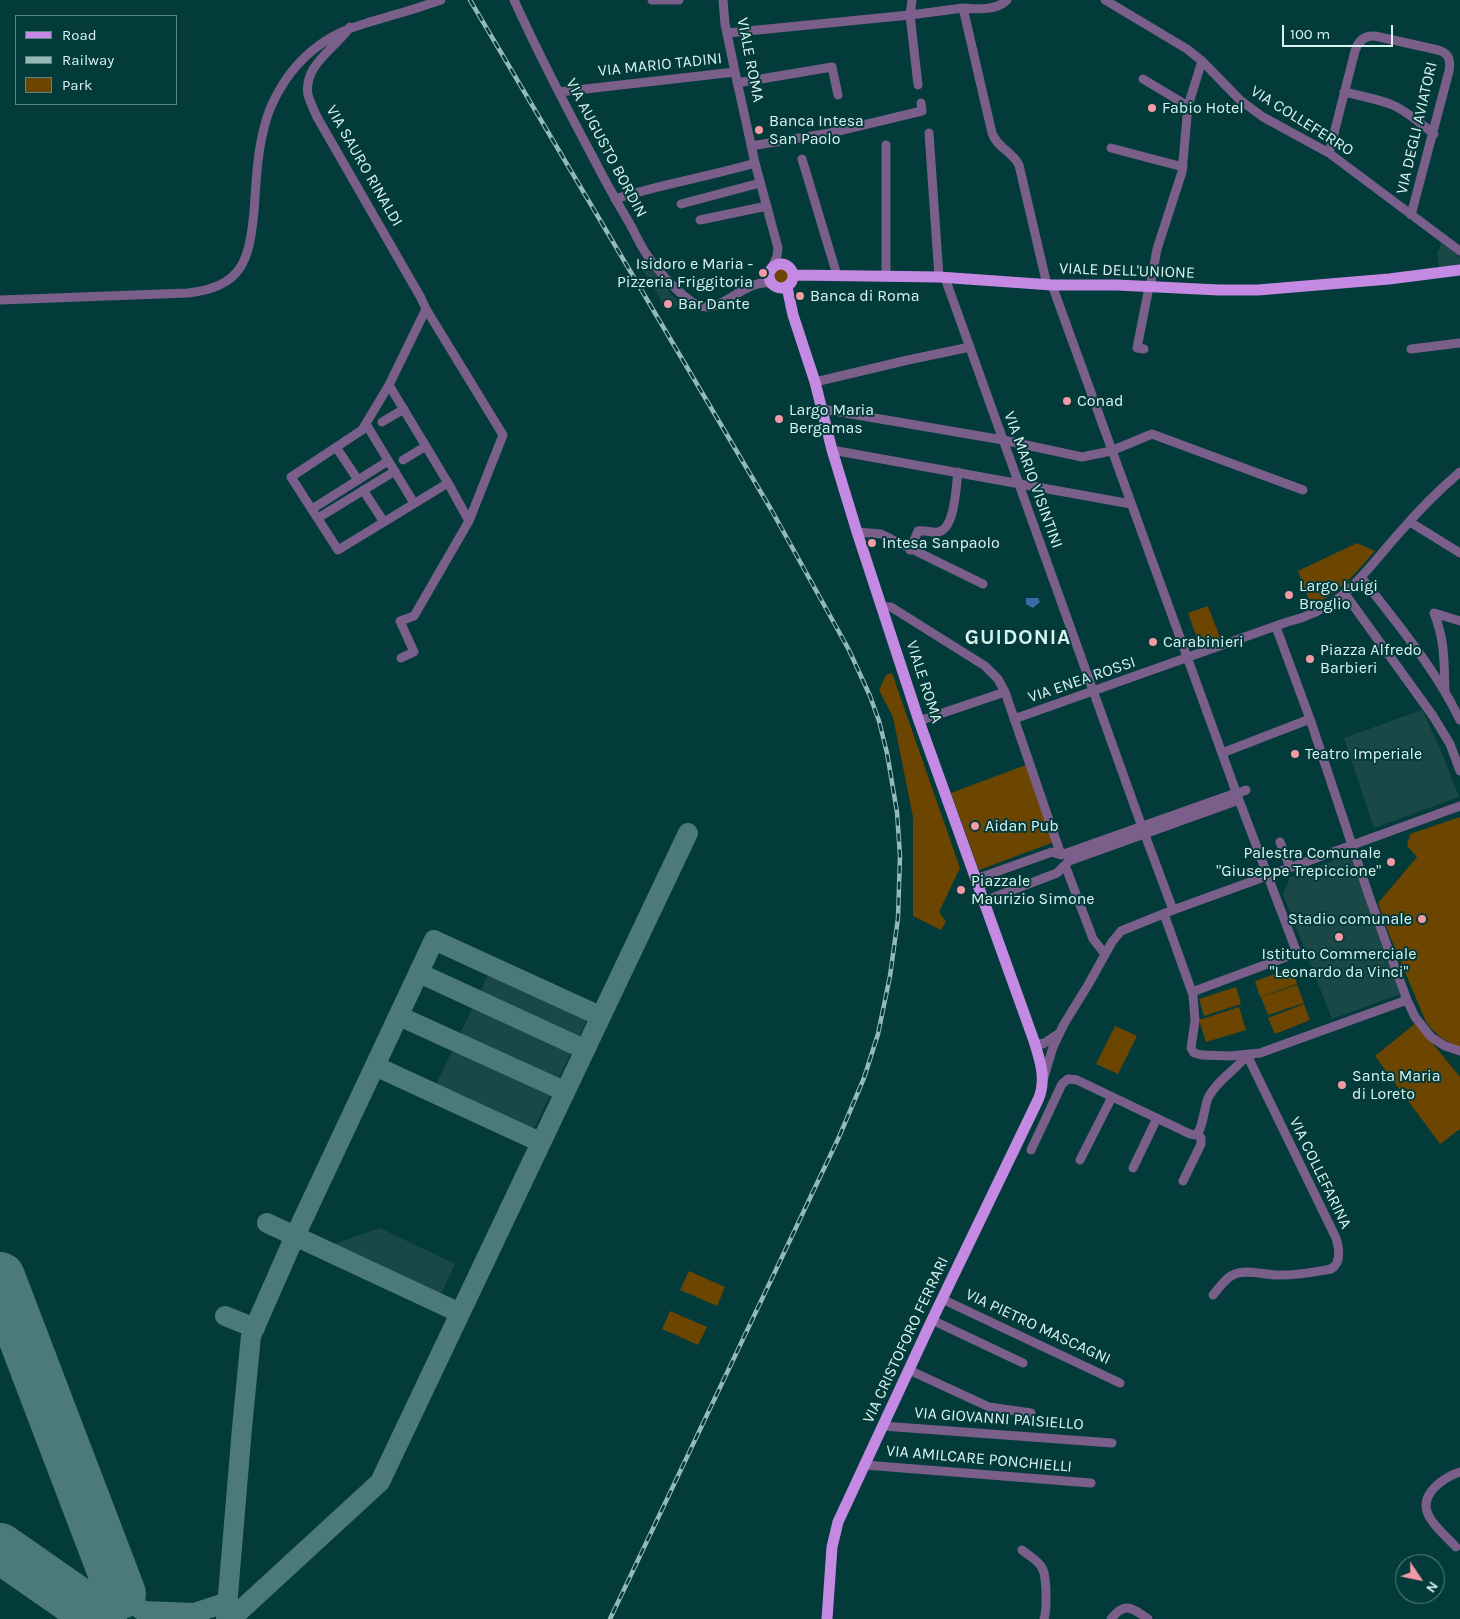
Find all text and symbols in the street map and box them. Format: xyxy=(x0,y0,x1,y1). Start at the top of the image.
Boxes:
legend xyxy=(15,15,178,105)
scale bar xyxy=(1285,15,1396,47)
street label: VIALE ROMA xyxy=(732,16,768,104)
text: 100 m xyxy=(1290,25,1330,43)
text: Road xyxy=(62,26,97,44)
street label: VIA MARIO TADINI xyxy=(597,49,723,81)
text: Railway xyxy=(62,51,114,69)
street label: VIA DEGLI AVIATORI xyxy=(1392,60,1442,196)
street label: VIA AUGUSTO BORDIN xyxy=(561,75,651,221)
text: Park xyxy=(62,76,92,94)
street label: VIA COLLEFERRO xyxy=(1247,82,1357,160)
place label: Fabio Hotel xyxy=(1162,98,1244,118)
street label: VIA SAURO RINALDI xyxy=(322,102,406,230)
marker: Fabio Hotel xyxy=(1146,102,1158,114)
place label: Banca Intesa San Paolo xyxy=(769,111,864,149)
marker: Banca Intesa San Paolo xyxy=(753,124,765,136)
place label: Isidoro e Maria - Pizzeria Friggitoria xyxy=(617,254,753,292)
street label: VIALE DELL'UNIONE xyxy=(1059,259,1195,283)
marker: Isidoro e Maria - Pizzeria Friggitoria xyxy=(757,267,769,279)
place label: Banca di Roma xyxy=(810,286,920,306)
marker: Banca di Roma xyxy=(794,290,806,302)
place label: Bar Dante xyxy=(678,294,750,314)
marker: Bar Dante xyxy=(662,298,674,310)
place label: Conad xyxy=(1077,391,1123,411)
marker: Conad xyxy=(1061,395,1073,407)
place label: Largo Maria Bergamas xyxy=(789,400,874,438)
street label: VIA MARIO VISINTINI xyxy=(999,409,1067,551)
marker: Largo Maria Bergamas xyxy=(773,413,785,425)
place label: Intesa Sanpaolo xyxy=(882,533,1000,553)
marker: Intesa Sanpaolo xyxy=(866,537,878,549)
place label: Largo Luigi Broglio xyxy=(1299,576,1378,614)
marker: Largo Luigi Broglio xyxy=(1283,589,1295,601)
district label: GUIDONIA xyxy=(964,625,1072,651)
place label: Carabinieri xyxy=(1163,632,1244,652)
marker: Carabinieri xyxy=(1147,636,1159,648)
street label: VIALE ROMA xyxy=(902,638,946,726)
place label: Piazza Alfredo Barbieri xyxy=(1320,640,1422,678)
street label: VIA ENEA ROSSI xyxy=(1026,653,1138,707)
marker: Piazza Alfredo Barbieri xyxy=(1304,653,1316,665)
place label: Teatro Imperiale xyxy=(1305,744,1422,764)
marker: Teatro Imperiale xyxy=(1289,748,1301,760)
place label: Aidan Pub xyxy=(985,816,1059,836)
marker: Aidan Pub xyxy=(969,820,981,832)
place label: Palestra Comunale "Giuseppe Trepiccione" xyxy=(1216,843,1381,881)
marker: Palestra Comunale "Giuseppe Trepiccione" xyxy=(1385,856,1397,868)
place label: Piazzale Maurizio Simone xyxy=(971,871,1095,909)
marker: Piazzale Maurizio Simone xyxy=(955,884,967,896)
place label: Stadio comunale xyxy=(1288,909,1412,929)
marker: Stadio comunale xyxy=(1416,913,1428,925)
marker: Istituto Commerciale "Leonardo da Vinci" xyxy=(1333,931,1345,943)
place label: Istituto Commerciale "Leonardo da Vinci" xyxy=(1262,944,1416,982)
place label: Santa Maria di Loreto xyxy=(1352,1066,1440,1104)
marker: Santa Maria di Loreto xyxy=(1336,1079,1348,1091)
street label: VIA COLLEFARINA xyxy=(1285,1114,1355,1232)
street label: VIA CRISTOFORO FERRARI xyxy=(859,1254,953,1426)
street label: VIA PIETRO MASCAGNI xyxy=(962,1285,1114,1369)
street label: VIA GIOVANNI PAISIELLO xyxy=(914,1404,1084,1434)
street label: VIA AMILCARE PONCHIELLI xyxy=(885,1441,1073,1477)
north arrow xyxy=(1395,1554,1445,1604)
text: N xyxy=(1422,1578,1442,1596)

